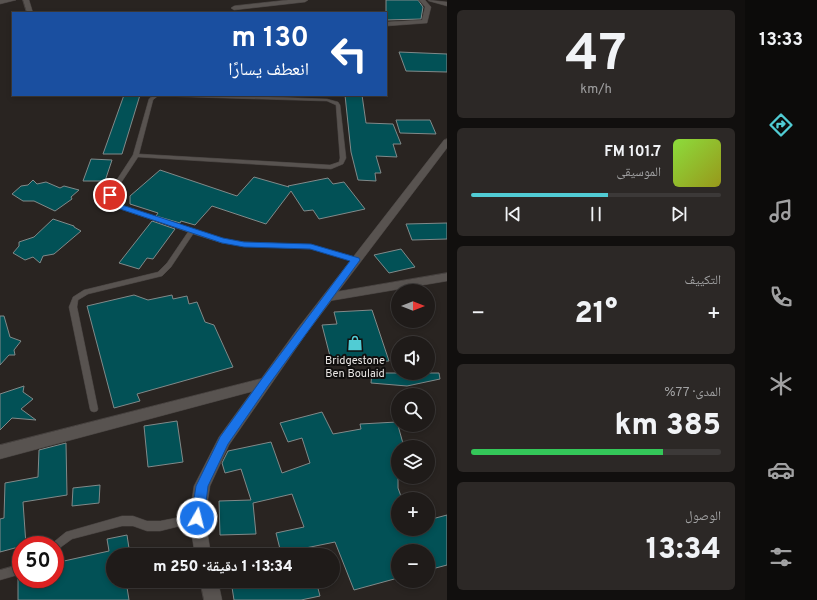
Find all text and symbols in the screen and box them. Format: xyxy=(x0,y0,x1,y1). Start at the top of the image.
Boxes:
text: 130 m xyxy=(232,21,309,57)
text: 47 xyxy=(565,23,627,89)
icon: left xyxy=(323,28,375,80)
text: 13:33 xyxy=(759,29,803,52)
text: انعطف يسارًا xyxy=(228,59,309,82)
text: km/h xyxy=(580,82,612,98)
icon: directions xyxy=(767,111,795,139)
text: 101.7 FM xyxy=(604,143,661,162)
text: الموسيقى xyxy=(617,165,661,181)
pin xyxy=(93,178,127,212)
icon: arrive xyxy=(99,184,121,206)
icon: music xyxy=(767,197,795,225)
icon: previous xyxy=(502,203,524,225)
icon: pause xyxy=(585,203,607,225)
icon: next xyxy=(668,203,690,225)
text: التكييف xyxy=(685,273,721,289)
icon: phone xyxy=(767,283,795,311)
north arrow xyxy=(391,284,435,328)
map controls xyxy=(391,284,435,588)
text: 21° xyxy=(574,296,618,333)
text: − xyxy=(471,301,485,328)
text: + xyxy=(707,301,721,328)
shop icon: Bridgestone Ben Boulaid xyxy=(346,334,364,352)
button: sound xyxy=(391,336,435,380)
place label: Bridgestone Ben Boulaid xyxy=(325,354,385,381)
icon: climate xyxy=(767,370,795,398)
text: المدى · 77% xyxy=(664,385,721,401)
button: search xyxy=(391,388,435,432)
text: 385 km xyxy=(614,408,721,445)
button: layers xyxy=(391,440,435,484)
icon: car xyxy=(767,456,795,484)
button: + xyxy=(391,492,435,536)
position arrow xyxy=(176,497,218,539)
text: الوصول xyxy=(685,509,721,525)
text: 13:34 xyxy=(646,532,721,569)
speed limit sign: 50 xyxy=(12,536,64,588)
icon: filters xyxy=(767,543,795,571)
button: − xyxy=(391,544,435,588)
text: 13:34 · 1 دقيقة · 250 m xyxy=(153,558,293,577)

